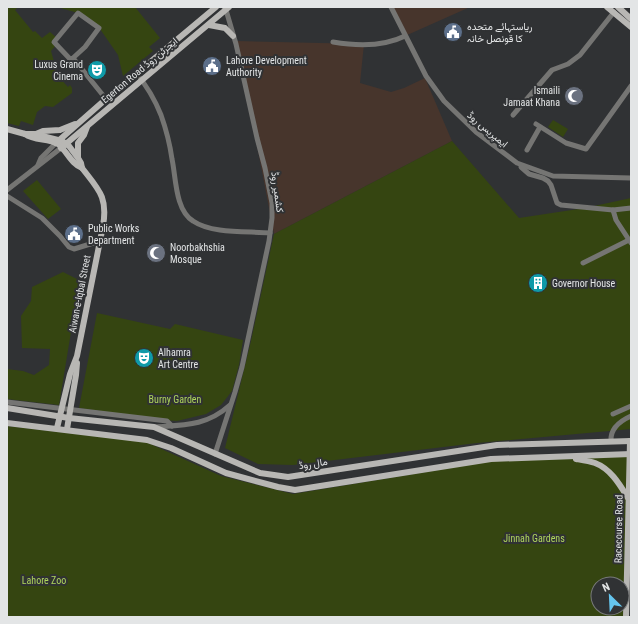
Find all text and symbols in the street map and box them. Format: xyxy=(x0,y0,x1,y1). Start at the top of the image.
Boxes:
public building icon: ریاستہائے متحدہ کا قونصل خانہ xyxy=(442,21,464,43)
place label: ریاستہائے متحدہ کا قونصل خانہ xyxy=(467,21,532,45)
street label: Egerton Road ایجرٹن روڈ xyxy=(99,35,180,106)
public building icon: Lahore Development Authority xyxy=(201,55,223,77)
place label: Lahore Development Authority xyxy=(226,55,307,78)
place label: Luxus Grand Cinema xyxy=(34,59,83,82)
theatre icon: Luxus Grand Cinema xyxy=(86,59,108,81)
place label: Ismaili Jamaat Khana xyxy=(503,85,560,108)
mosque icon: Ismaili Jamaat Khana xyxy=(563,85,585,107)
street label: ایمپریس روڈ xyxy=(464,109,510,151)
street label: کشمیر روڈ xyxy=(268,171,286,214)
public building icon: Public Works Department xyxy=(63,223,85,245)
place label: Public Works Department xyxy=(88,223,140,246)
mosque icon: Noorbakhshia Mosque xyxy=(145,242,167,264)
place label: Noorbakhshia Mosque xyxy=(170,242,225,265)
street label: Aiwan-e-Iqbal Street xyxy=(67,254,92,334)
building icon: Governor House xyxy=(527,272,549,294)
place label: Governor House xyxy=(552,278,616,289)
theatre icon: Alhamra Art Centre xyxy=(133,347,155,369)
place label: Alhamra Art Centre xyxy=(158,347,198,370)
park label: Burny Garden xyxy=(149,394,202,405)
street label: مال روڈ xyxy=(298,456,328,472)
street label: Racecourse Road xyxy=(612,495,625,563)
park label: Jinnah Gardens xyxy=(503,533,565,544)
park label: Lahore Zoo xyxy=(22,575,66,586)
north arrow xyxy=(590,576,630,616)
text: N xyxy=(600,580,612,595)

